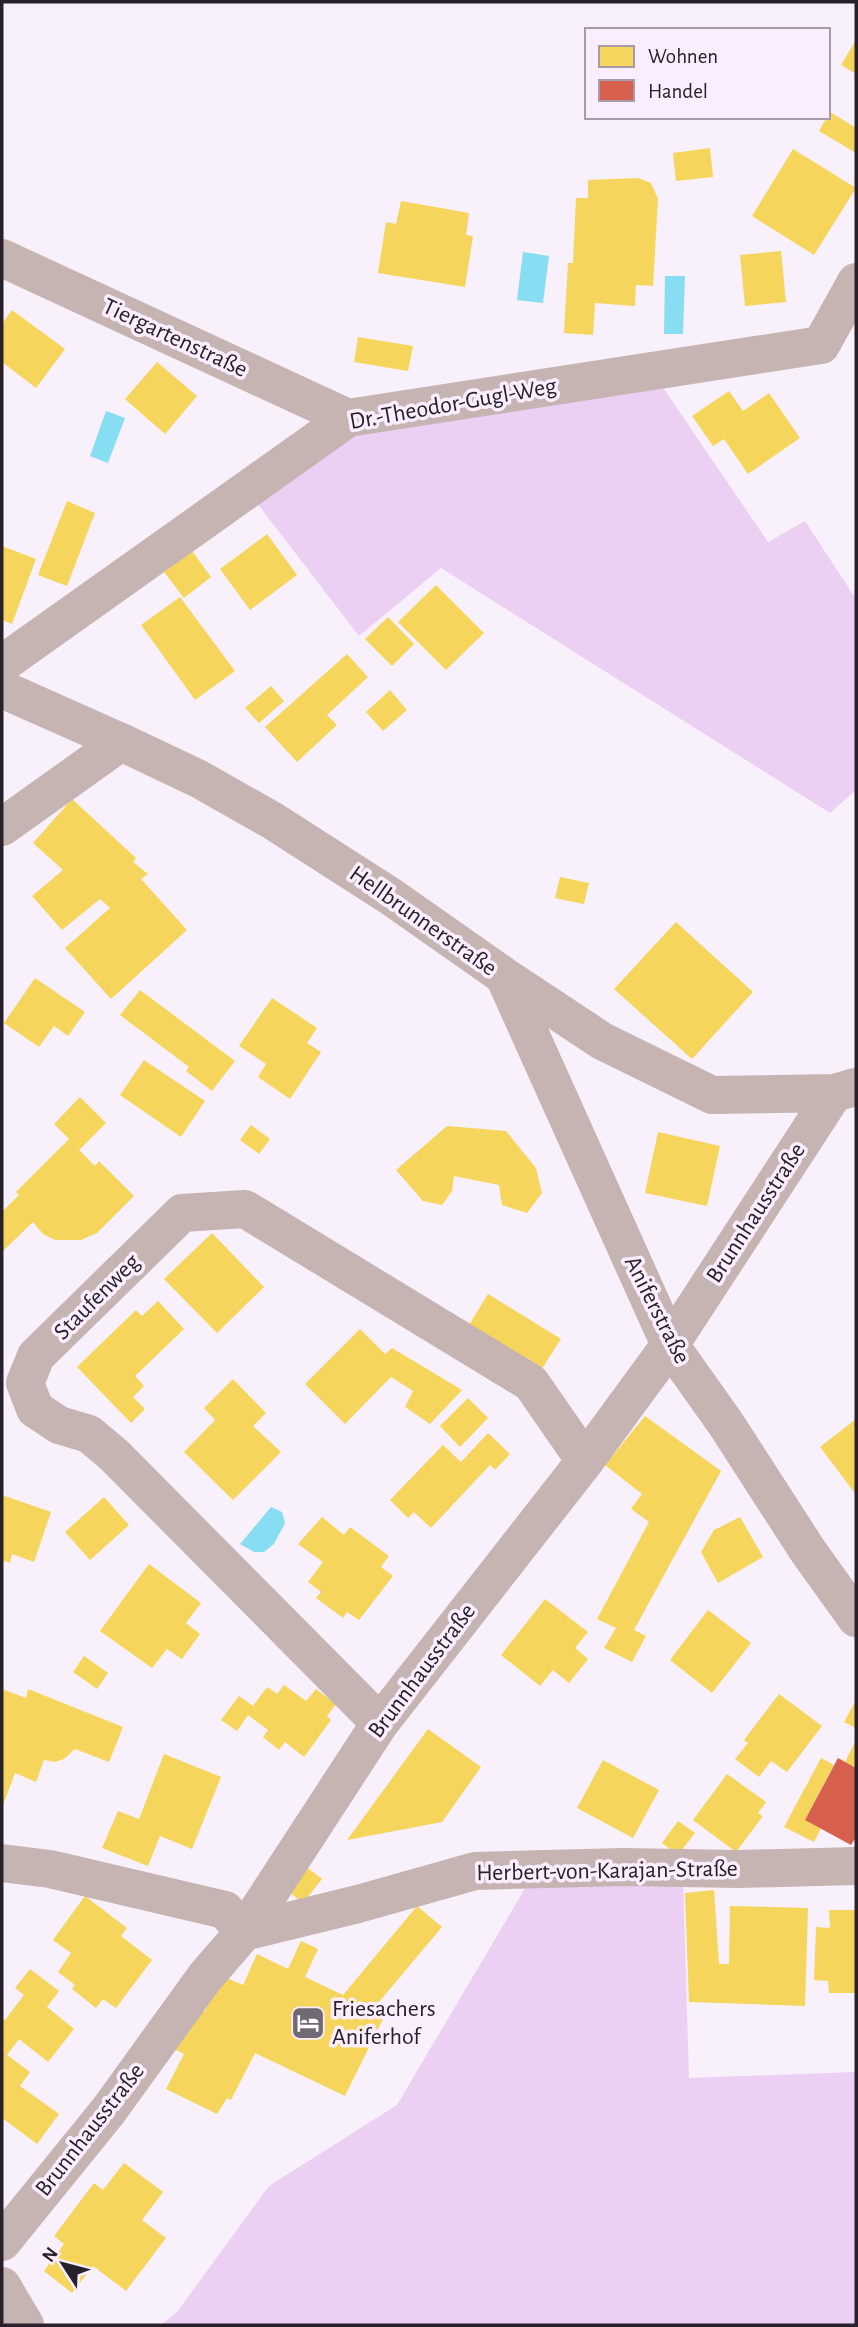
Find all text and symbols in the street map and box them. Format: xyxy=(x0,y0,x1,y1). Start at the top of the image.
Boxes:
legend xyxy=(585,28,830,119)
text: Wohnen xyxy=(648,46,718,67)
text: Handel xyxy=(648,81,708,102)
street label: Tiergartenstraße xyxy=(99,294,251,382)
street label: Dr.-Theodor-Gugl-Weg xyxy=(348,374,559,434)
street label: Hellbrunnerstraße xyxy=(345,861,501,981)
street label: Brunnhausstraße xyxy=(702,1139,810,1287)
street label: Staufenweg xyxy=(50,1249,145,1344)
street label: Aniferstraße xyxy=(620,1252,694,1368)
street label: Brunnhausstraße xyxy=(364,1599,480,1743)
street label: Herbert-von-Karajan-Straße xyxy=(476,1857,738,1885)
place label: Friesachers Aniferhof xyxy=(332,1997,436,2049)
hotel icon: Friesachers Aniferhof xyxy=(289,2004,327,2042)
street label: Brunnhausstraße xyxy=(31,2059,149,2201)
north arrow xyxy=(28,2229,98,2299)
text: N xyxy=(39,2244,62,2266)

